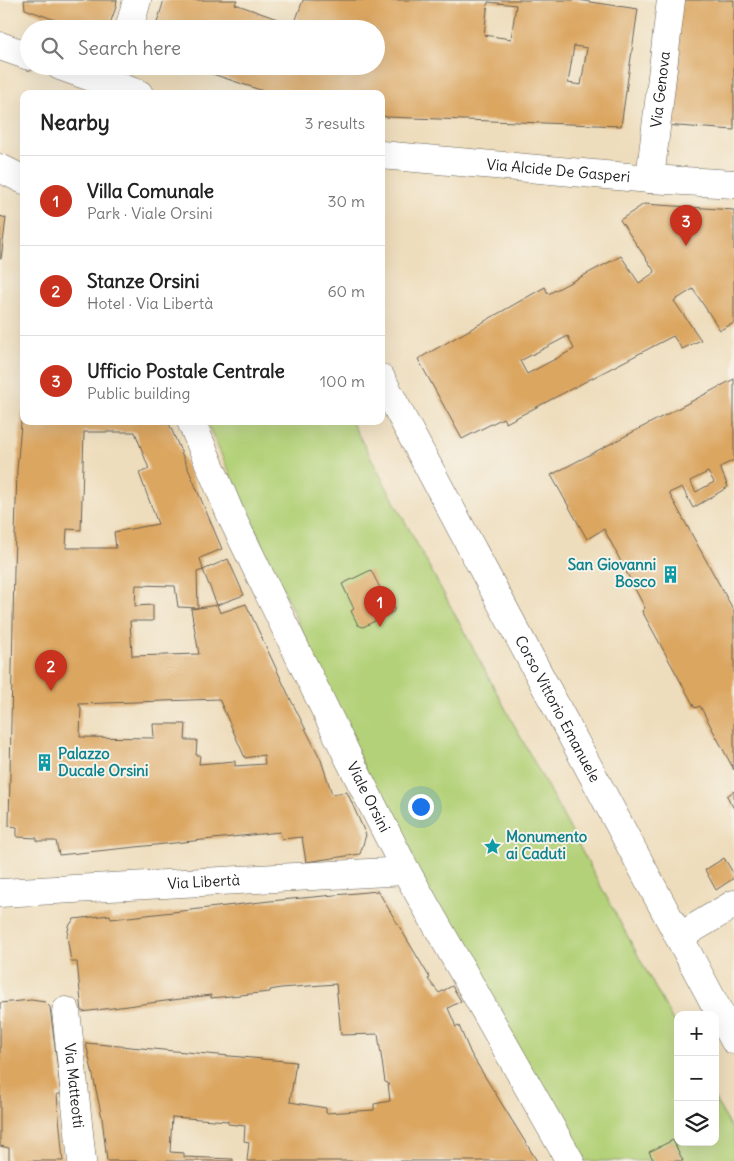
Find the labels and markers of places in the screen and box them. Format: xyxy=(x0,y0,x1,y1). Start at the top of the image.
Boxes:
pin: 3 xyxy=(670,205,702,246)
place label: San Giovanni Bosco xyxy=(568,555,657,591)
building icon: San Giovanni Bosco xyxy=(660,564,680,584)
pin: 1 xyxy=(364,586,396,627)
pin: 2 xyxy=(35,650,67,691)
place label: Palazzo Ducale Orsini xyxy=(58,744,148,780)
building icon: Palazzo Ducale Orsini xyxy=(34,753,54,773)
place label: Monumento ai Caduti xyxy=(506,827,588,863)
place icon: Monumento ai Caduti xyxy=(482,836,502,856)

